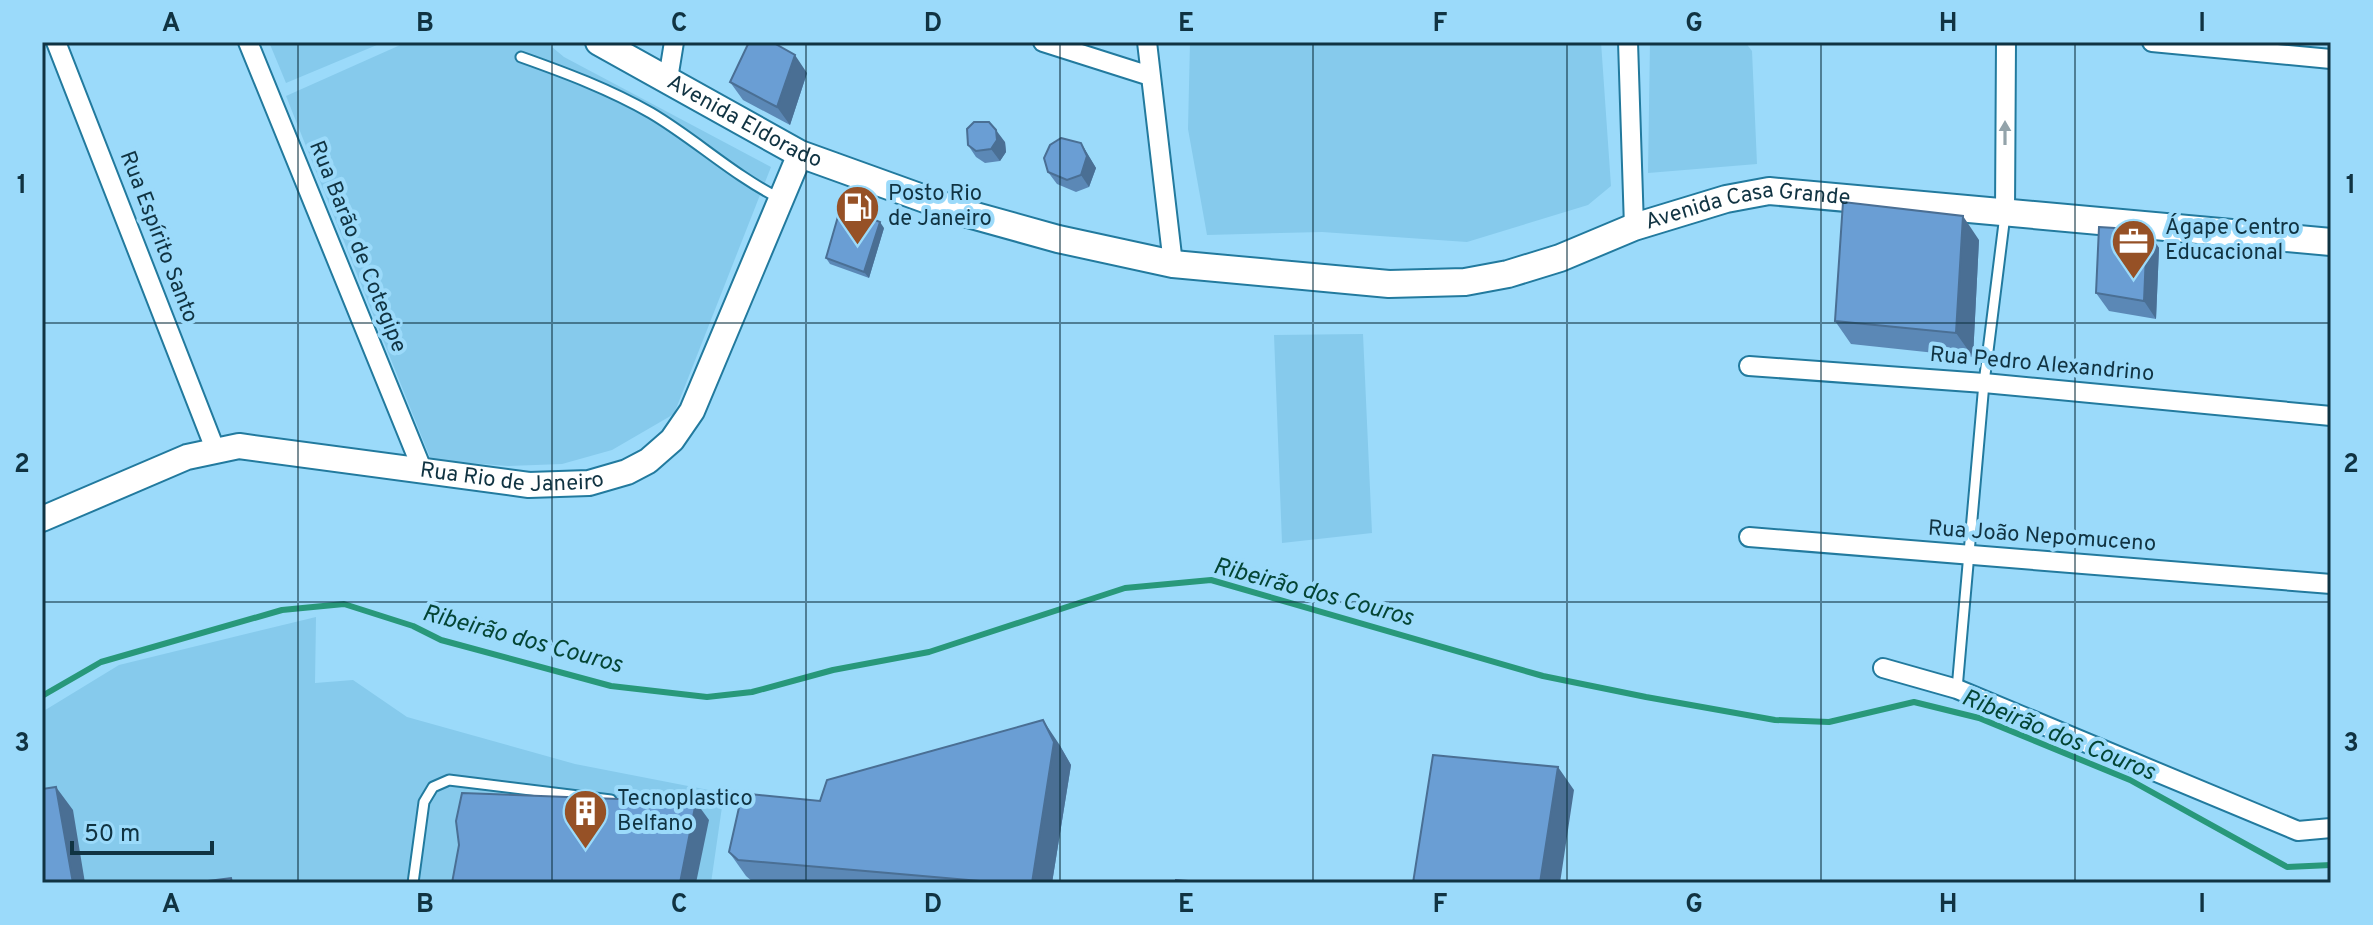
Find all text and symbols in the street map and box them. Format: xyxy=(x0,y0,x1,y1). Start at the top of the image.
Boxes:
text: A xyxy=(162,8,180,41)
text: B xyxy=(416,8,434,41)
text: C xyxy=(671,8,687,41)
text: D xyxy=(924,8,942,41)
text: E xyxy=(1178,8,1194,41)
text: F xyxy=(1433,8,1448,41)
text: G xyxy=(1685,8,1703,41)
text: H xyxy=(1939,8,1957,41)
text: I xyxy=(2198,8,2206,41)
street label: Avenida Eldorado xyxy=(662,69,825,174)
one-way arrow xyxy=(1999,120,2011,145)
street label: Rua Barão de Cotegipe xyxy=(302,137,412,357)
street label: Rua Espírito Santo xyxy=(113,147,203,327)
text: 1 xyxy=(17,170,27,203)
text: 1 xyxy=(2346,170,2356,203)
street label: Avenida Casa Grande xyxy=(1642,177,1852,236)
place label: Posto Rio de Janeiro xyxy=(888,181,992,233)
fuel station icon: Posto Rio de Janeiro xyxy=(833,183,881,246)
place label: Ágape Centro Educacional xyxy=(2165,213,2300,267)
office icon: Ágape Centro Educacional xyxy=(2110,217,2158,280)
street label: Rua Pedro Alexandrino xyxy=(1929,342,2155,388)
text: 2 xyxy=(14,449,30,482)
text: 2 xyxy=(2343,449,2359,482)
street label: Rua Rio de Janeiro xyxy=(418,457,607,498)
street label: Rua João Nepomuceno xyxy=(1927,516,2157,558)
water label: Ribeirão dos Couros xyxy=(1210,552,1417,634)
water label: Ribeirão dos Couros xyxy=(419,599,626,681)
water label: Ribeirão dos Couros xyxy=(1957,684,2160,789)
text: 3 xyxy=(14,728,30,761)
text: 3 xyxy=(2343,728,2359,761)
place label: Tecnoplastico Belfano xyxy=(617,786,753,838)
building icon: Tecnoplastico Belfano xyxy=(562,788,610,851)
scale bar xyxy=(72,805,212,855)
text: 50 m xyxy=(84,820,140,850)
text: A xyxy=(162,889,180,922)
text: B xyxy=(416,889,434,922)
text: C xyxy=(671,889,687,922)
text: D xyxy=(924,889,942,922)
text: E xyxy=(1178,889,1194,922)
text: F xyxy=(1433,889,1448,922)
text: G xyxy=(1685,889,1703,922)
text: H xyxy=(1939,889,1957,922)
text: I xyxy=(2198,889,2206,922)

